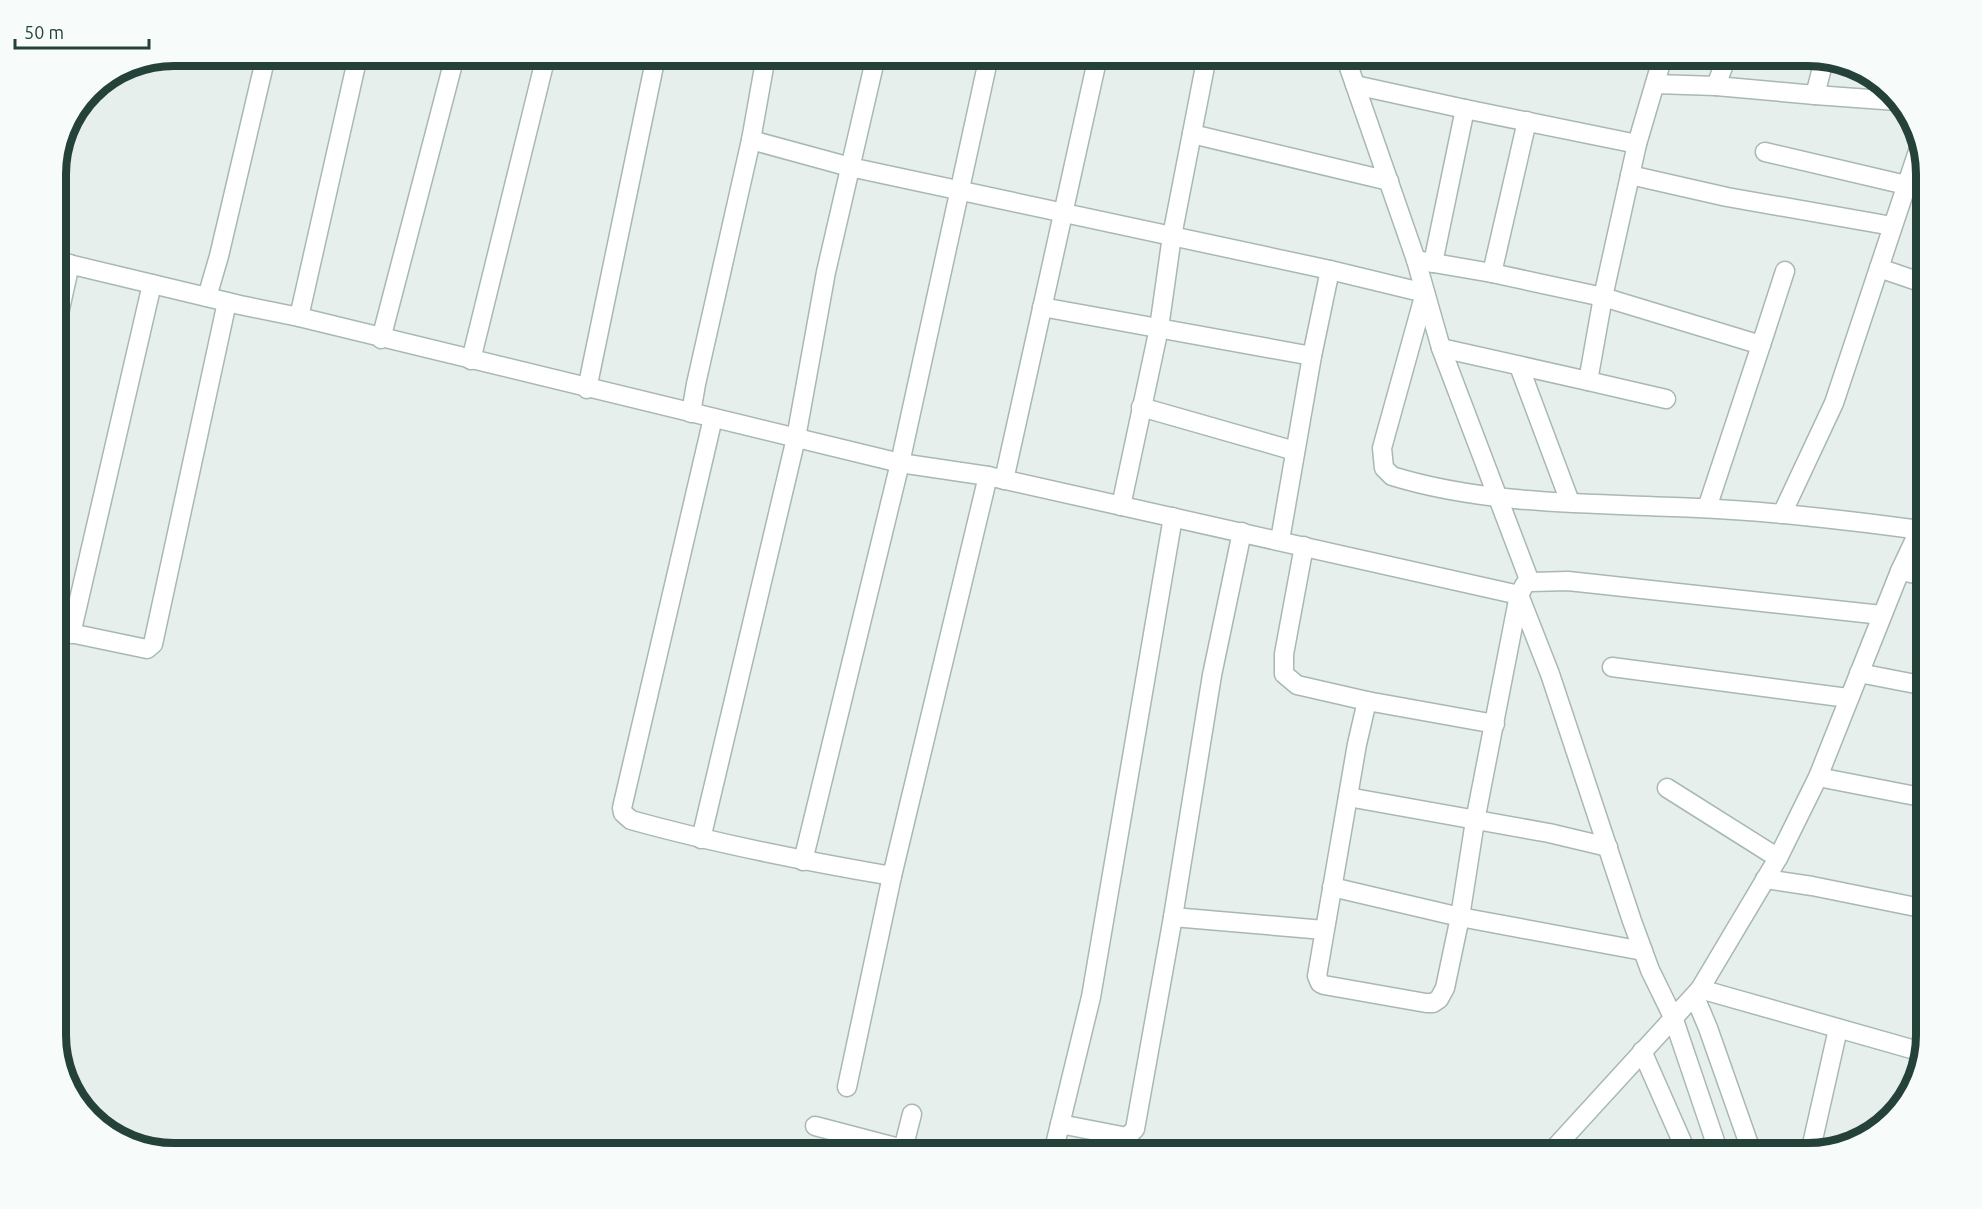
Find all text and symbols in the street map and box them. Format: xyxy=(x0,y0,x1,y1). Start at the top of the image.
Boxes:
scale bar xyxy=(15,12,148,50)
text: 50 m xyxy=(24,22,64,42)

